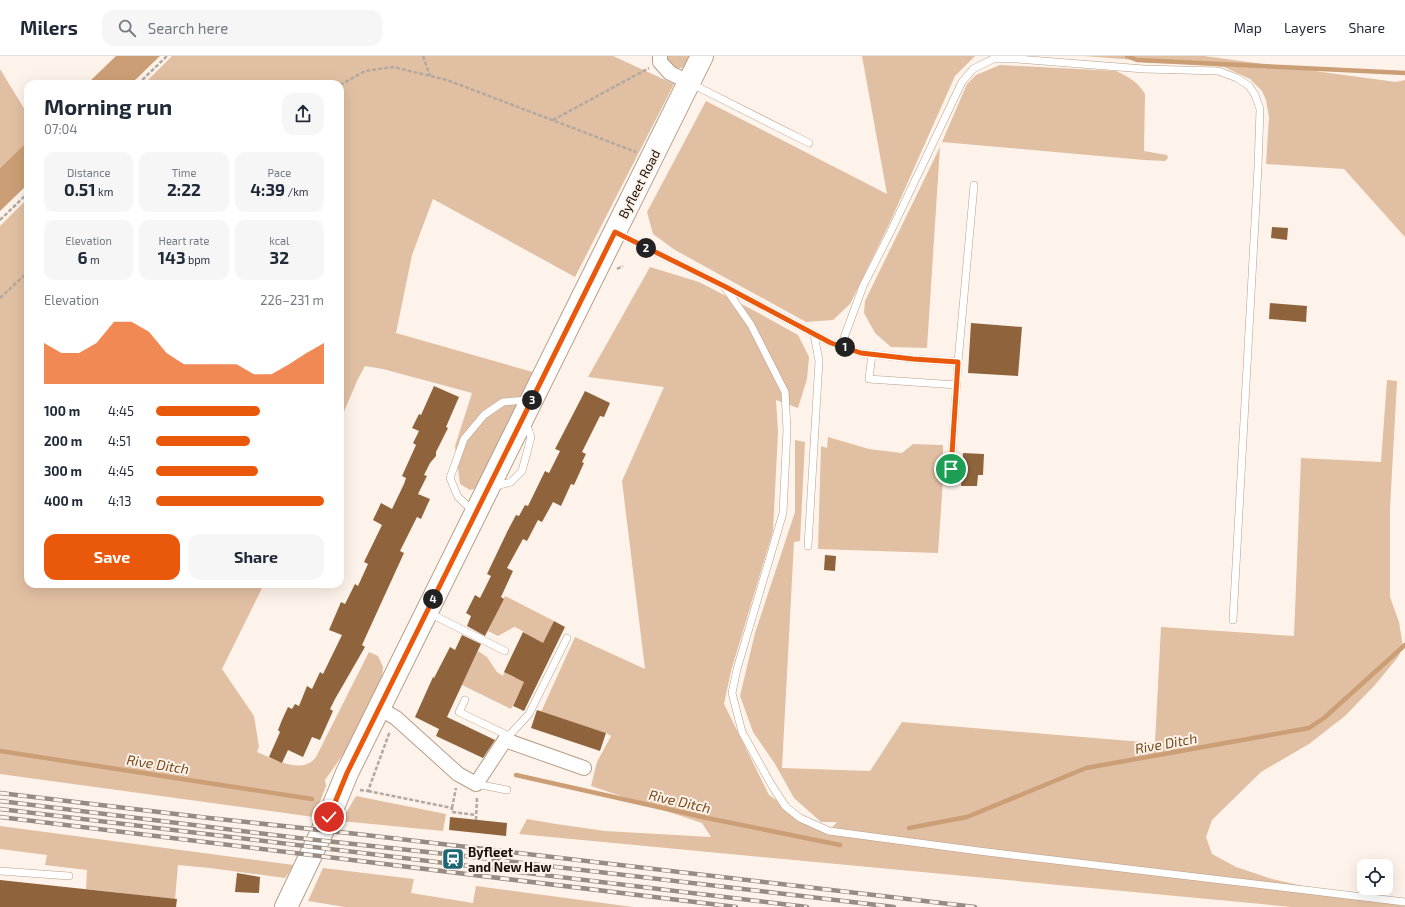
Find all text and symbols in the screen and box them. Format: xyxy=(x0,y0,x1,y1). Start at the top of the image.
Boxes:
search box xyxy=(102,10,382,46)
text: Milers xyxy=(20,16,78,39)
icon: search xyxy=(116,17,138,39)
text: Search here xyxy=(148,19,228,37)
text: Map xyxy=(1234,19,1262,36)
text: Layers xyxy=(1284,19,1326,36)
text: Share xyxy=(1348,19,1385,36)
text: Morning run xyxy=(44,93,172,119)
button: share xyxy=(282,93,324,135)
text: 07:04 xyxy=(44,121,77,137)
street label: Byfleet Road xyxy=(615,147,663,221)
text: Distance xyxy=(67,166,110,179)
text: Time xyxy=(172,166,196,179)
text: Pace xyxy=(267,166,291,179)
text: 0.51 xyxy=(64,179,96,199)
text: 2:22 xyxy=(167,179,201,199)
text: 4:39 xyxy=(250,179,285,199)
text: km xyxy=(96,185,113,198)
text: /km xyxy=(285,185,308,198)
text: Elevation xyxy=(65,234,112,247)
text: Heart rate xyxy=(159,234,209,247)
text: kcal xyxy=(269,234,289,247)
pin: 2 xyxy=(636,238,656,258)
text: 2 xyxy=(643,241,649,254)
text: 6 xyxy=(78,247,88,267)
text: 143 xyxy=(158,247,186,267)
text: 32 xyxy=(270,247,289,267)
text: m xyxy=(88,253,100,266)
text: bpm xyxy=(186,253,210,266)
text: Elevation xyxy=(44,292,99,308)
text: 226–231 m xyxy=(260,292,324,308)
pin: 1 xyxy=(835,337,855,357)
text: 1 xyxy=(843,340,847,353)
pin: 3 xyxy=(522,390,542,410)
text: 3 xyxy=(529,393,535,406)
text: 100 m xyxy=(44,403,80,419)
text: 4:45 xyxy=(108,403,134,419)
text: 200 m xyxy=(44,433,82,449)
text: 4:51 xyxy=(108,433,131,449)
pin xyxy=(934,452,968,486)
icon: arrive xyxy=(940,458,962,480)
text: 300 m xyxy=(44,463,82,479)
text: 4:45 xyxy=(108,463,134,479)
text: 400 m xyxy=(44,493,83,509)
text: 4:13 xyxy=(108,493,131,509)
button: Save xyxy=(44,534,180,580)
button: Share xyxy=(188,534,324,580)
pin: 4 xyxy=(423,589,443,609)
text: 4 xyxy=(429,592,437,605)
water label: Rive Ditch xyxy=(1133,729,1199,757)
water label: Rive Ditch xyxy=(126,751,190,777)
water label: Rive Ditch xyxy=(647,786,713,816)
pin xyxy=(312,800,346,834)
icon: check xyxy=(318,806,340,828)
place label: Byfleet and New Haw xyxy=(468,844,552,875)
station icon: Byfleet and New Haw xyxy=(440,846,466,872)
map controls xyxy=(1357,859,1393,895)
button: locate xyxy=(1357,859,1393,895)

